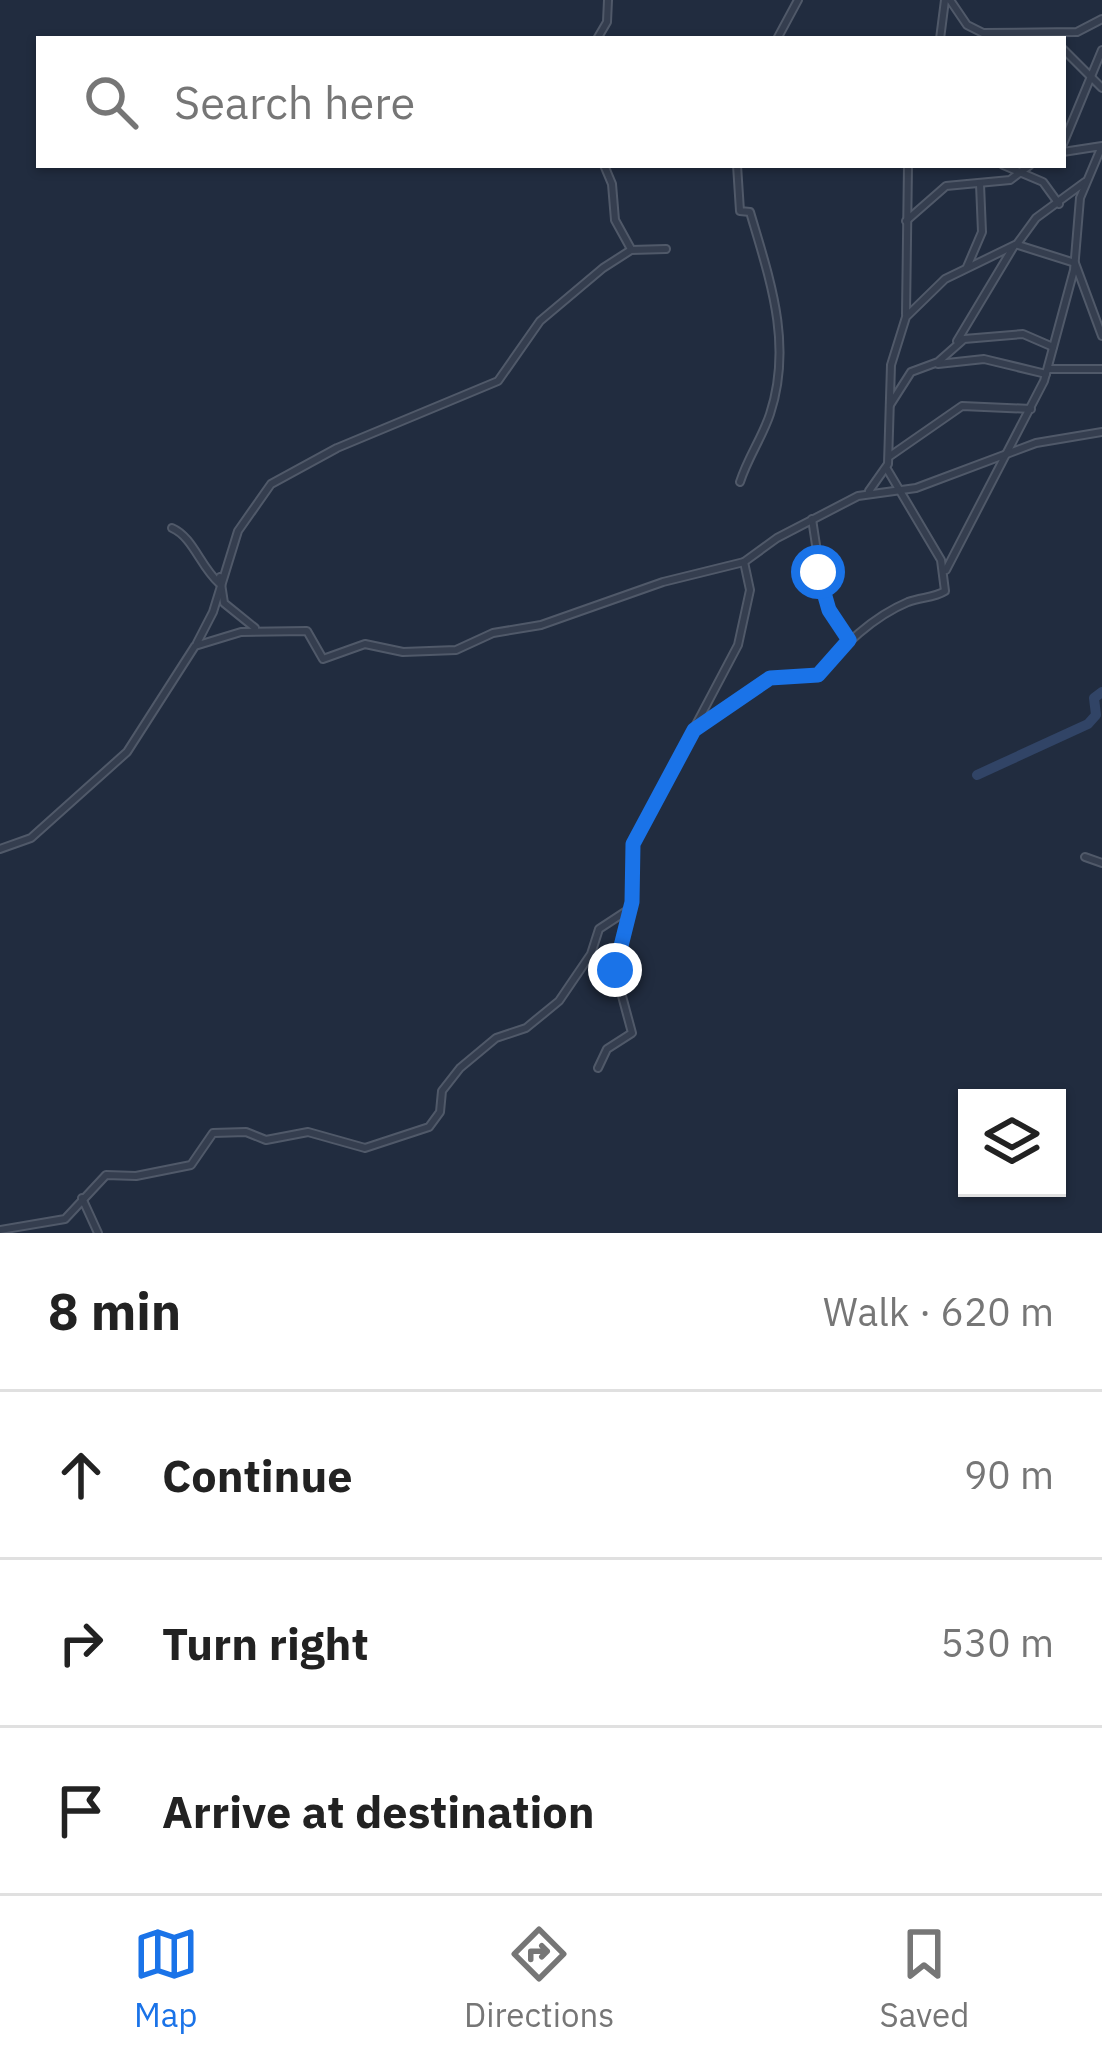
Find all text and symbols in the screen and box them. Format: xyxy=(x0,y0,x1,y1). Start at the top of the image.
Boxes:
search box xyxy=(36,36,1066,168)
icon: search xyxy=(78,69,144,135)
text: Search here xyxy=(174,73,415,131)
route start xyxy=(791,545,845,599)
route end xyxy=(588,943,642,997)
map controls xyxy=(958,1089,1066,1197)
button: layers xyxy=(958,1089,1066,1197)
text: 8 min xyxy=(48,1278,181,1344)
text: Walk · 620 m xyxy=(823,1286,1054,1337)
icon: ahead xyxy=(48,1442,114,1508)
text: Continue xyxy=(162,1446,353,1504)
text: 90 m xyxy=(964,1449,1054,1500)
icon: right xyxy=(48,1610,114,1676)
text: Turn right xyxy=(162,1614,369,1672)
text: 530 m xyxy=(941,1617,1054,1668)
icon: arrive xyxy=(48,1778,114,1844)
text: Arrive at destination xyxy=(162,1782,595,1840)
tab: Map xyxy=(133,1921,199,2036)
tab: Directions xyxy=(464,1921,614,2036)
tab: Saved xyxy=(880,1921,969,2036)

